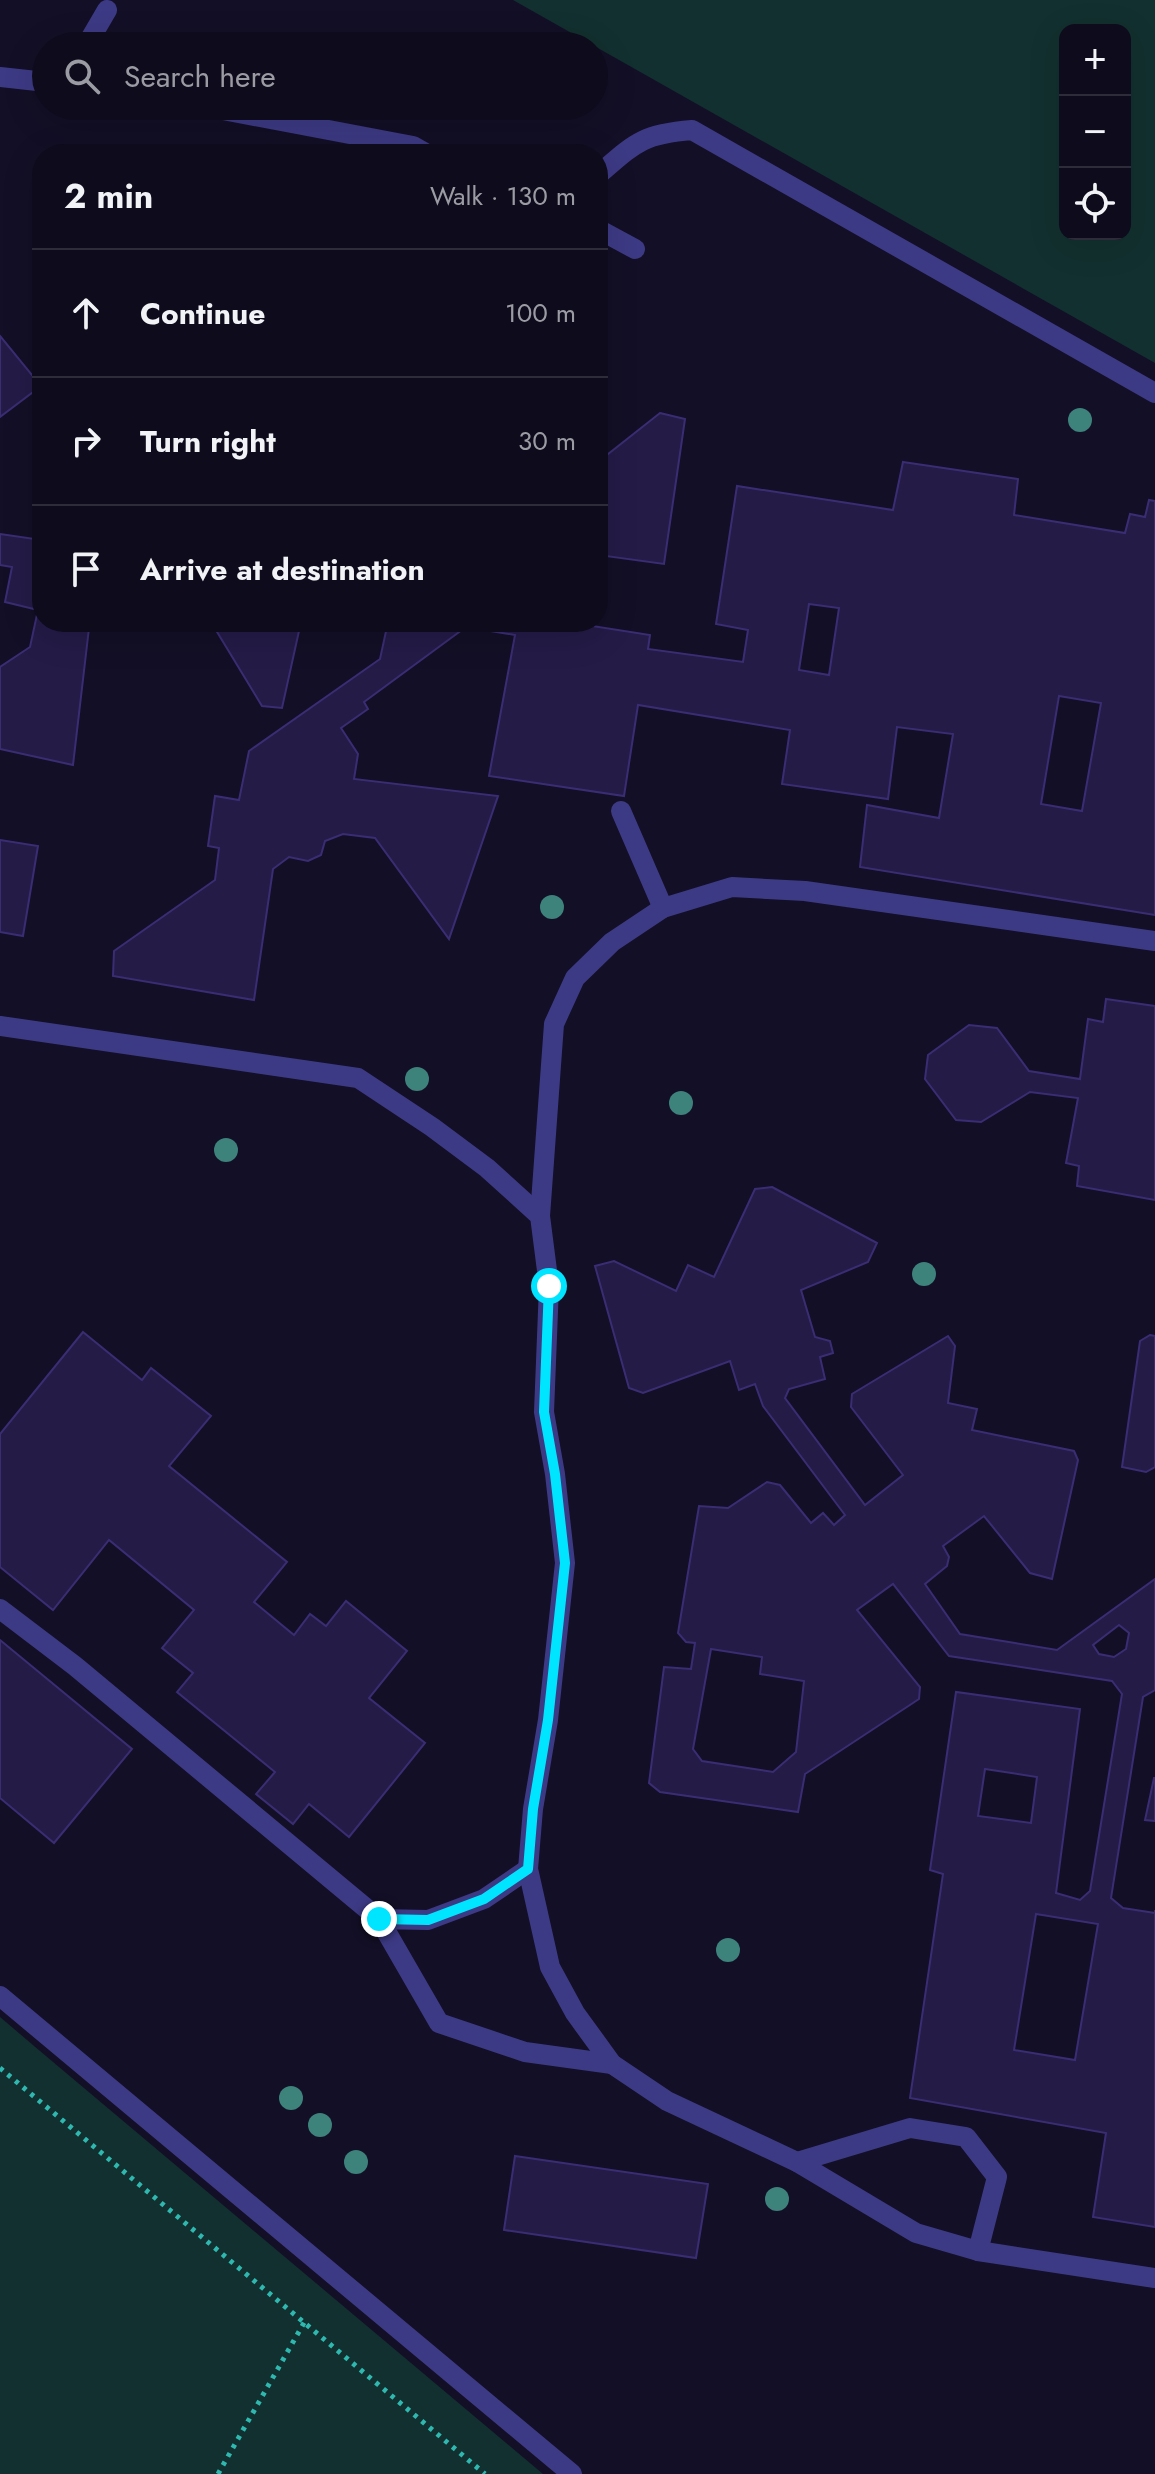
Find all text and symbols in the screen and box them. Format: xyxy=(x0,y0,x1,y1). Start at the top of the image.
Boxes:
map controls xyxy=(1059,24,1131,240)
button: + xyxy=(1059,24,1131,96)
search box xyxy=(32,32,608,120)
icon: search xyxy=(60,54,104,98)
text: Search here xyxy=(124,55,276,98)
button: − xyxy=(1059,96,1131,168)
button: locate xyxy=(1059,168,1131,240)
text: 2 min xyxy=(64,172,153,221)
text: Walk · 130 m xyxy=(430,177,576,215)
icon: ahead xyxy=(64,291,108,335)
text: Continue xyxy=(140,292,266,335)
text: 100 m xyxy=(505,294,576,332)
icon: right xyxy=(64,419,108,463)
text: Turn right xyxy=(140,420,276,463)
text: 30 m xyxy=(518,422,576,460)
icon: arrive xyxy=(64,547,108,591)
text: Arrive at destination xyxy=(140,548,425,591)
route start xyxy=(531,1268,567,1304)
route end xyxy=(361,1901,397,1937)

